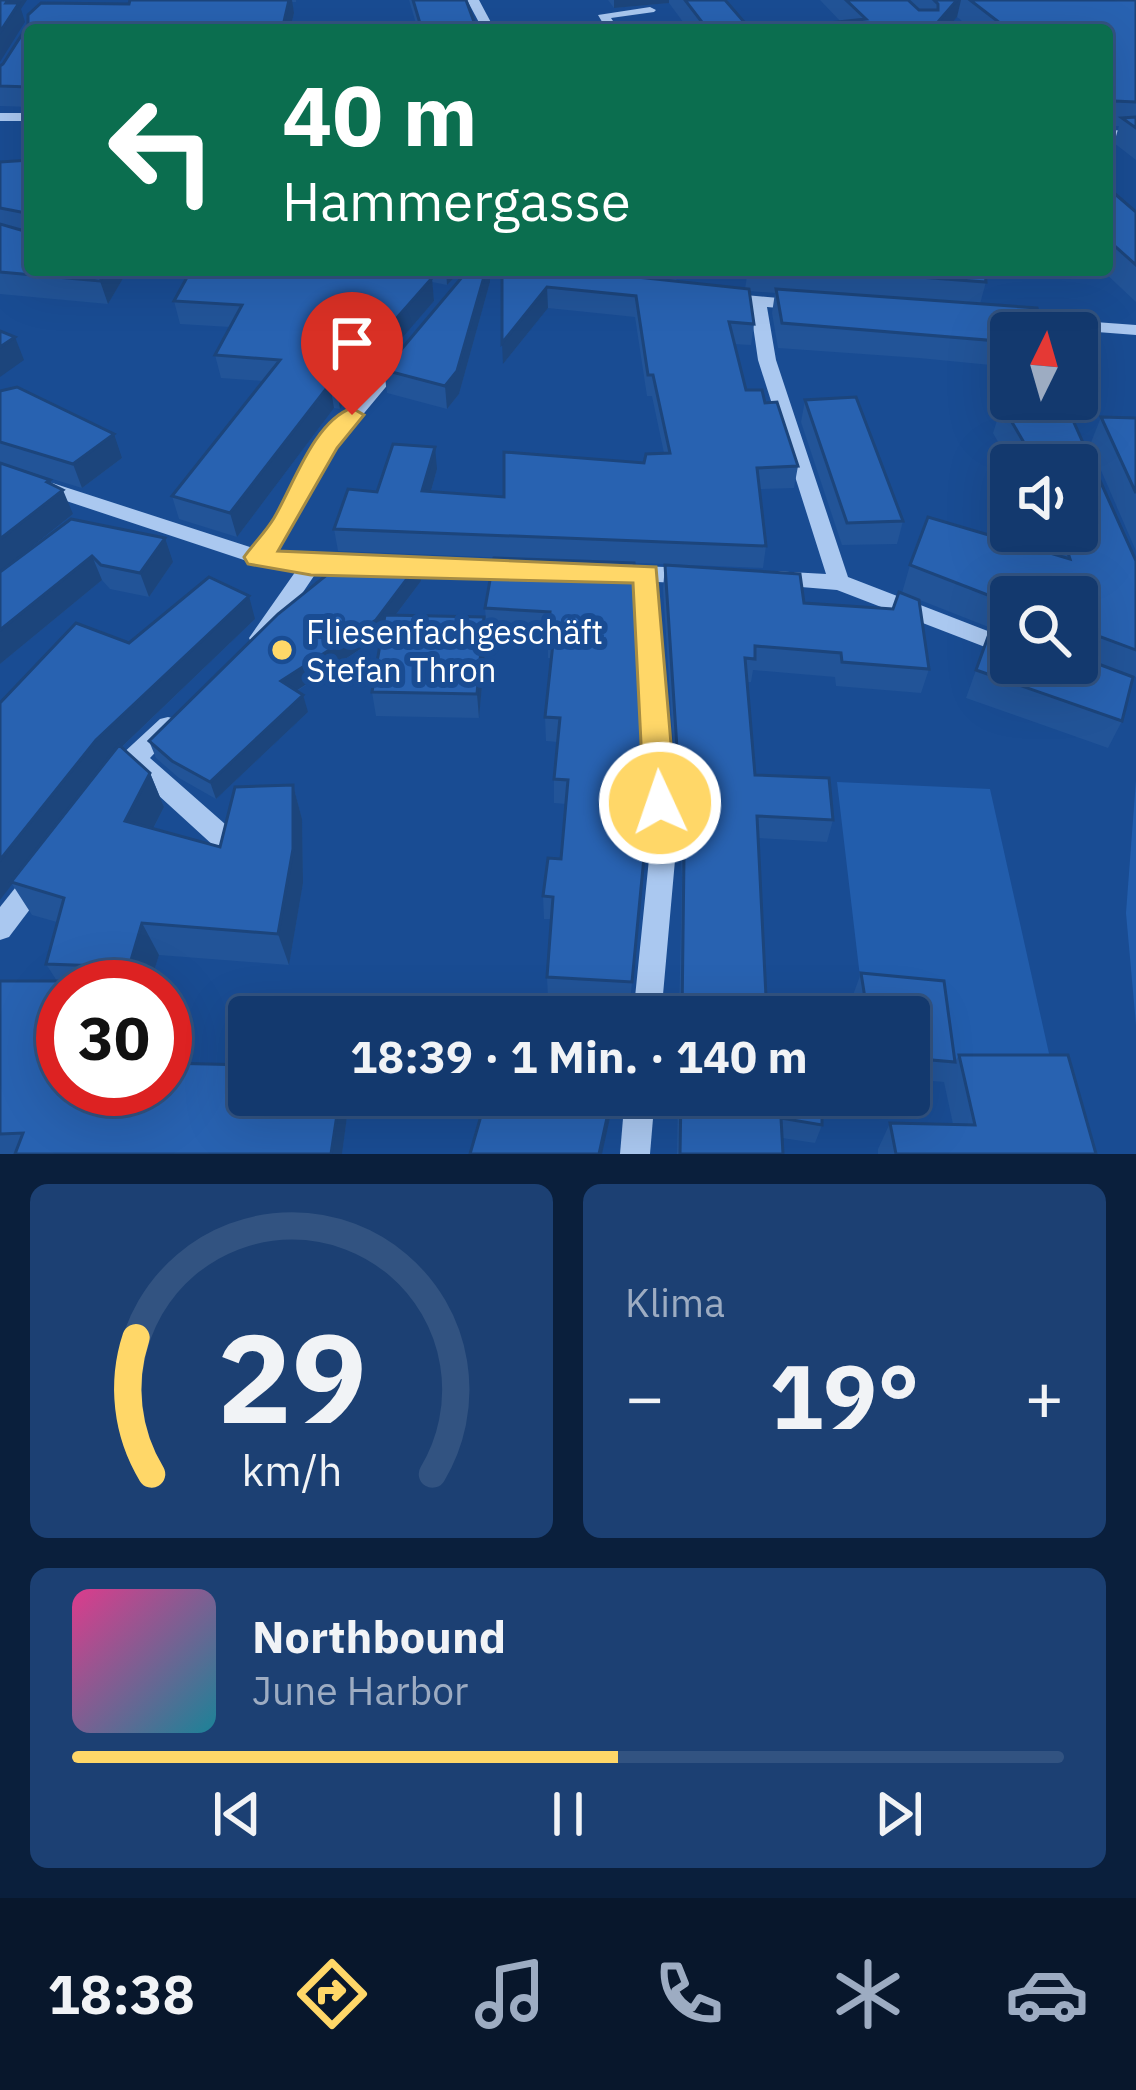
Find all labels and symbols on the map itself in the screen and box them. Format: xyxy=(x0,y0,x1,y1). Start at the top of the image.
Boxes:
pin xyxy=(301,292,403,415)
north arrow xyxy=(990,312,1098,420)
place label: Fliesenfachgeschäft Stefan Thron xyxy=(306,610,603,691)
marker: Fliesenfachgeschäft Stefan Thron xyxy=(269,637,295,663)
position arrow xyxy=(597,740,723,866)
speed limit sign: 30 xyxy=(36,960,192,1116)

